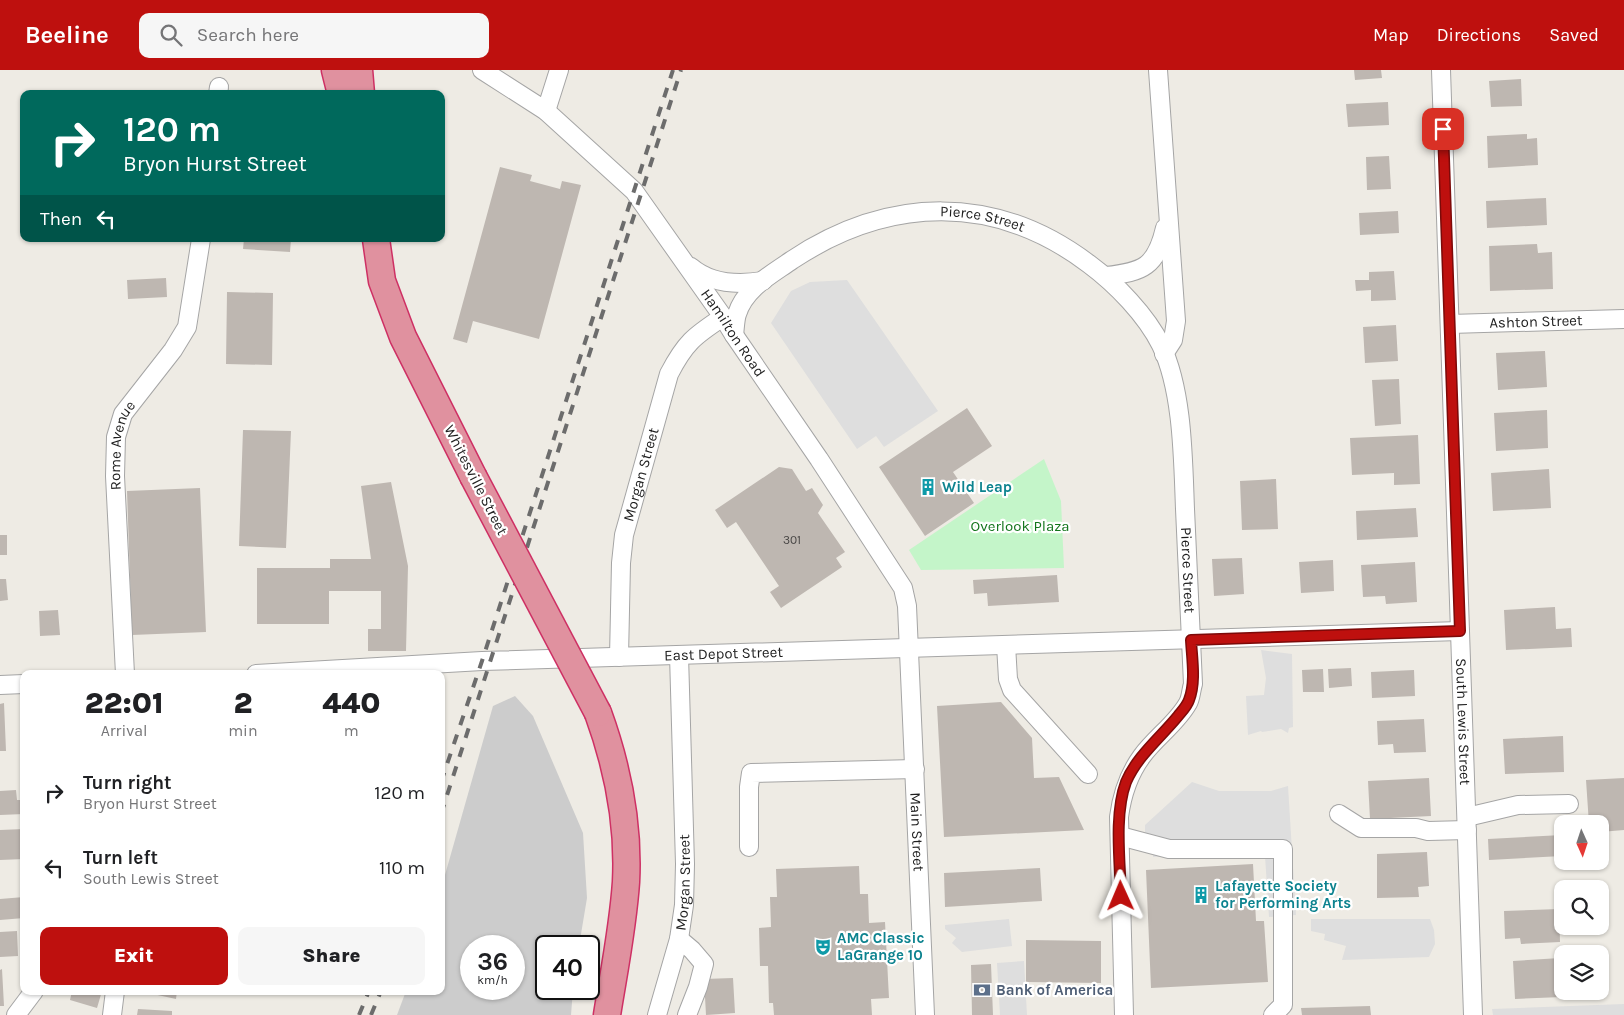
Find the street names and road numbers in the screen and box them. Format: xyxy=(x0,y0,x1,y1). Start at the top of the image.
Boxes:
street label: Pierce Street xyxy=(940,202,1028,236)
street label: Hamilton Road xyxy=(697,285,769,380)
street label: Ashton Street xyxy=(1489,311,1583,332)
street label: Rome Avenue xyxy=(106,397,139,491)
street label: Whitesville Street xyxy=(441,422,512,538)
street label: Morgan Street xyxy=(619,425,663,523)
street label: Pierce Street xyxy=(1177,527,1199,614)
street label: East Depot Street xyxy=(664,643,784,664)
street label: South Lewis Street xyxy=(1452,658,1474,786)
street label: Main Street xyxy=(906,792,928,872)
street label: Morgan Street xyxy=(671,834,694,932)

